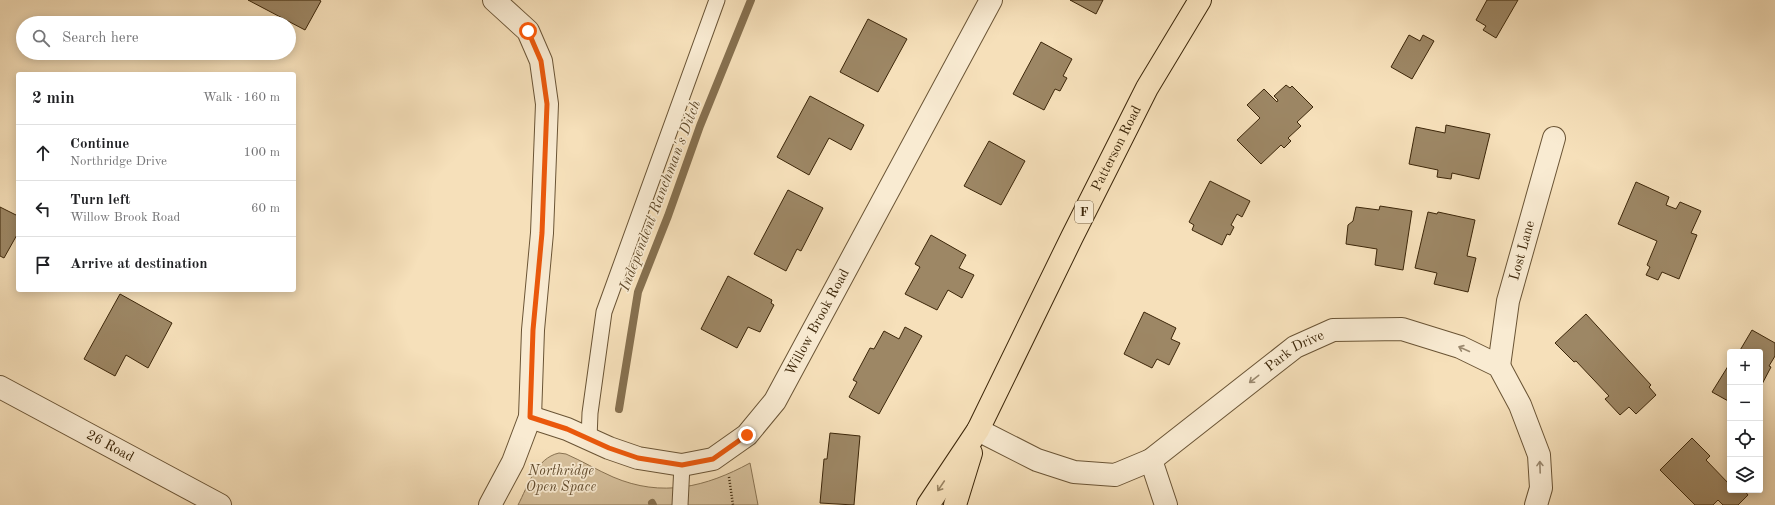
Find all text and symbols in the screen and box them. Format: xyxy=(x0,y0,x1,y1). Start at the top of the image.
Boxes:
search box xyxy=(16,16,296,60)
route start xyxy=(519,22,537,40)
icon: search xyxy=(30,27,52,49)
text: Search here xyxy=(62,31,139,46)
text: 2 min xyxy=(32,90,75,107)
text: Walk · 160 m xyxy=(203,91,280,104)
water label: Independent Ranchman's Ditch xyxy=(617,98,704,294)
street label: Patterson Road xyxy=(1089,103,1144,193)
text: Continue xyxy=(70,137,129,152)
icon: ahead xyxy=(32,142,54,164)
text: 100 m xyxy=(243,146,280,159)
text: Northridge Drive xyxy=(70,155,167,168)
text: Turn left xyxy=(70,193,130,208)
icon: left xyxy=(32,198,54,220)
road number: F xyxy=(1075,201,1093,223)
text: 60 m xyxy=(251,202,280,215)
text: Willow Brook Road xyxy=(70,211,180,224)
street label: Lost Lane xyxy=(1507,219,1537,282)
icon: arrive xyxy=(32,254,54,276)
text: Arrive at destination xyxy=(70,257,208,272)
street label: Willow Brook Road xyxy=(783,266,852,378)
street label: Park Drive xyxy=(1263,328,1326,374)
one-way arrow xyxy=(1458,345,1470,352)
map controls xyxy=(1727,349,1763,493)
button: + xyxy=(1727,349,1763,385)
one-way arrow xyxy=(1248,375,1259,383)
button: − xyxy=(1727,385,1763,421)
button: locate xyxy=(1727,421,1763,457)
route end xyxy=(738,426,756,444)
street label: 26 Road xyxy=(84,428,136,464)
button: layers xyxy=(1727,457,1763,493)
one-way arrow xyxy=(1536,461,1544,474)
park label: Northridge Open Space xyxy=(526,464,597,495)
one-way arrow xyxy=(937,480,945,491)

